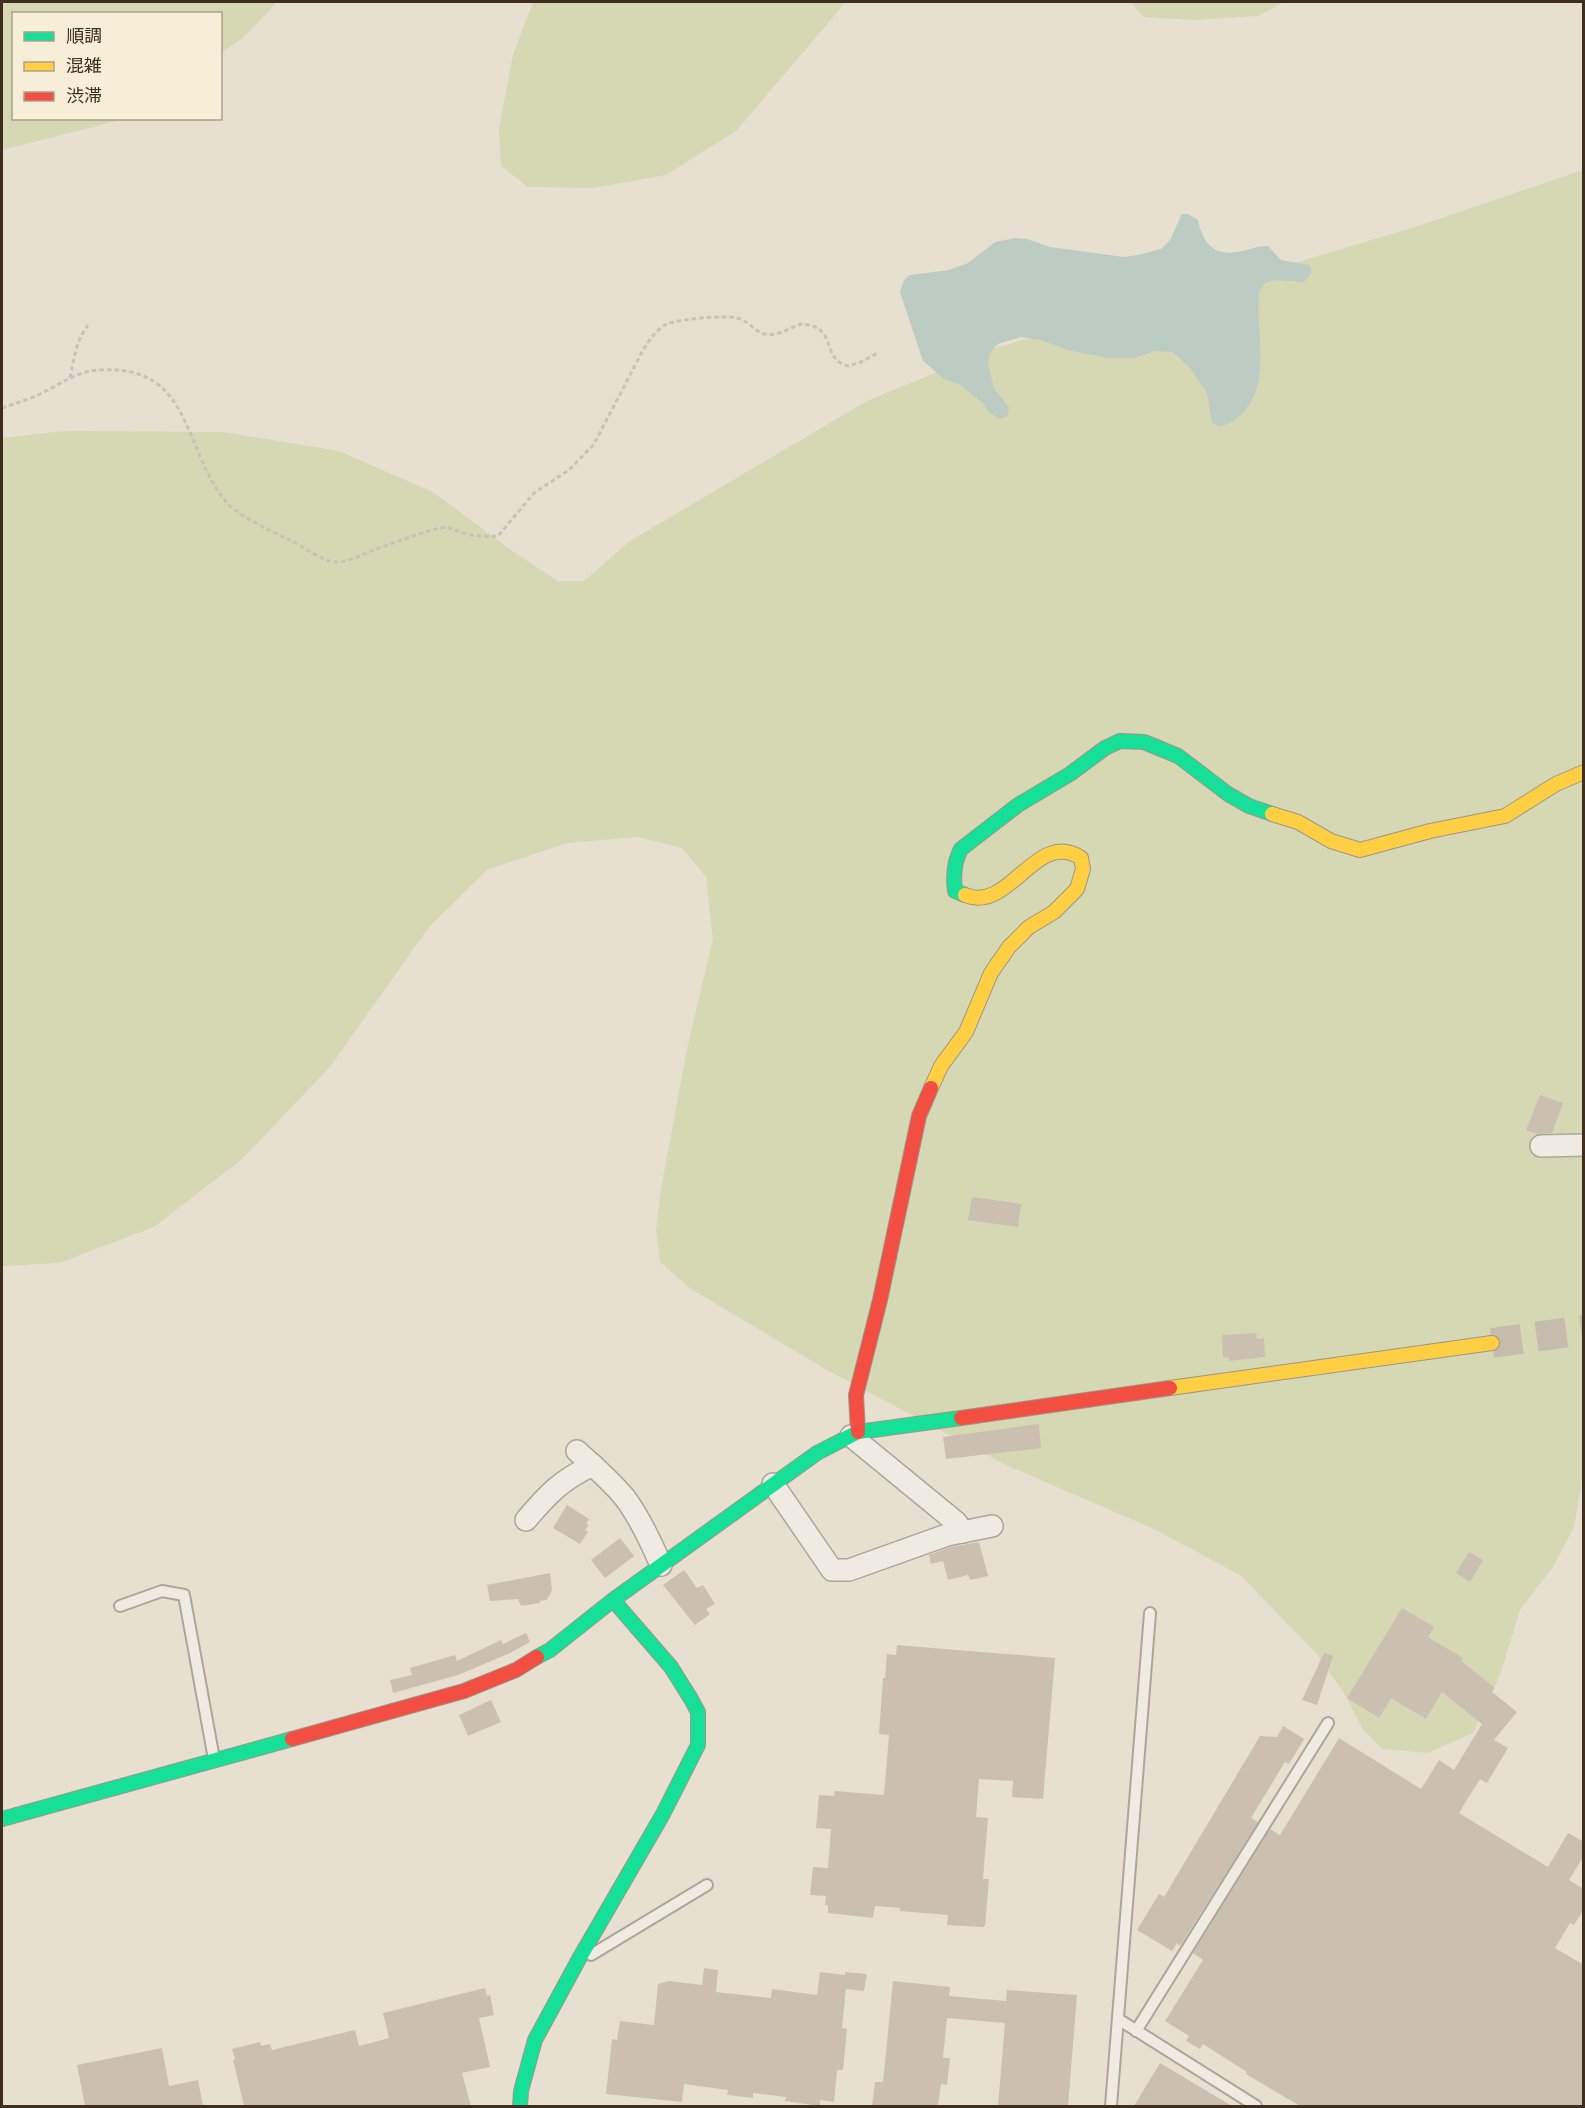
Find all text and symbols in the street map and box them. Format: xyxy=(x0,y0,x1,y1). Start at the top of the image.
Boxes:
legend xyxy=(12,12,222,120)
text: 順調 xyxy=(66,25,102,47)
text: 混雑 xyxy=(66,55,102,77)
text: 渋滞 xyxy=(66,85,102,107)

